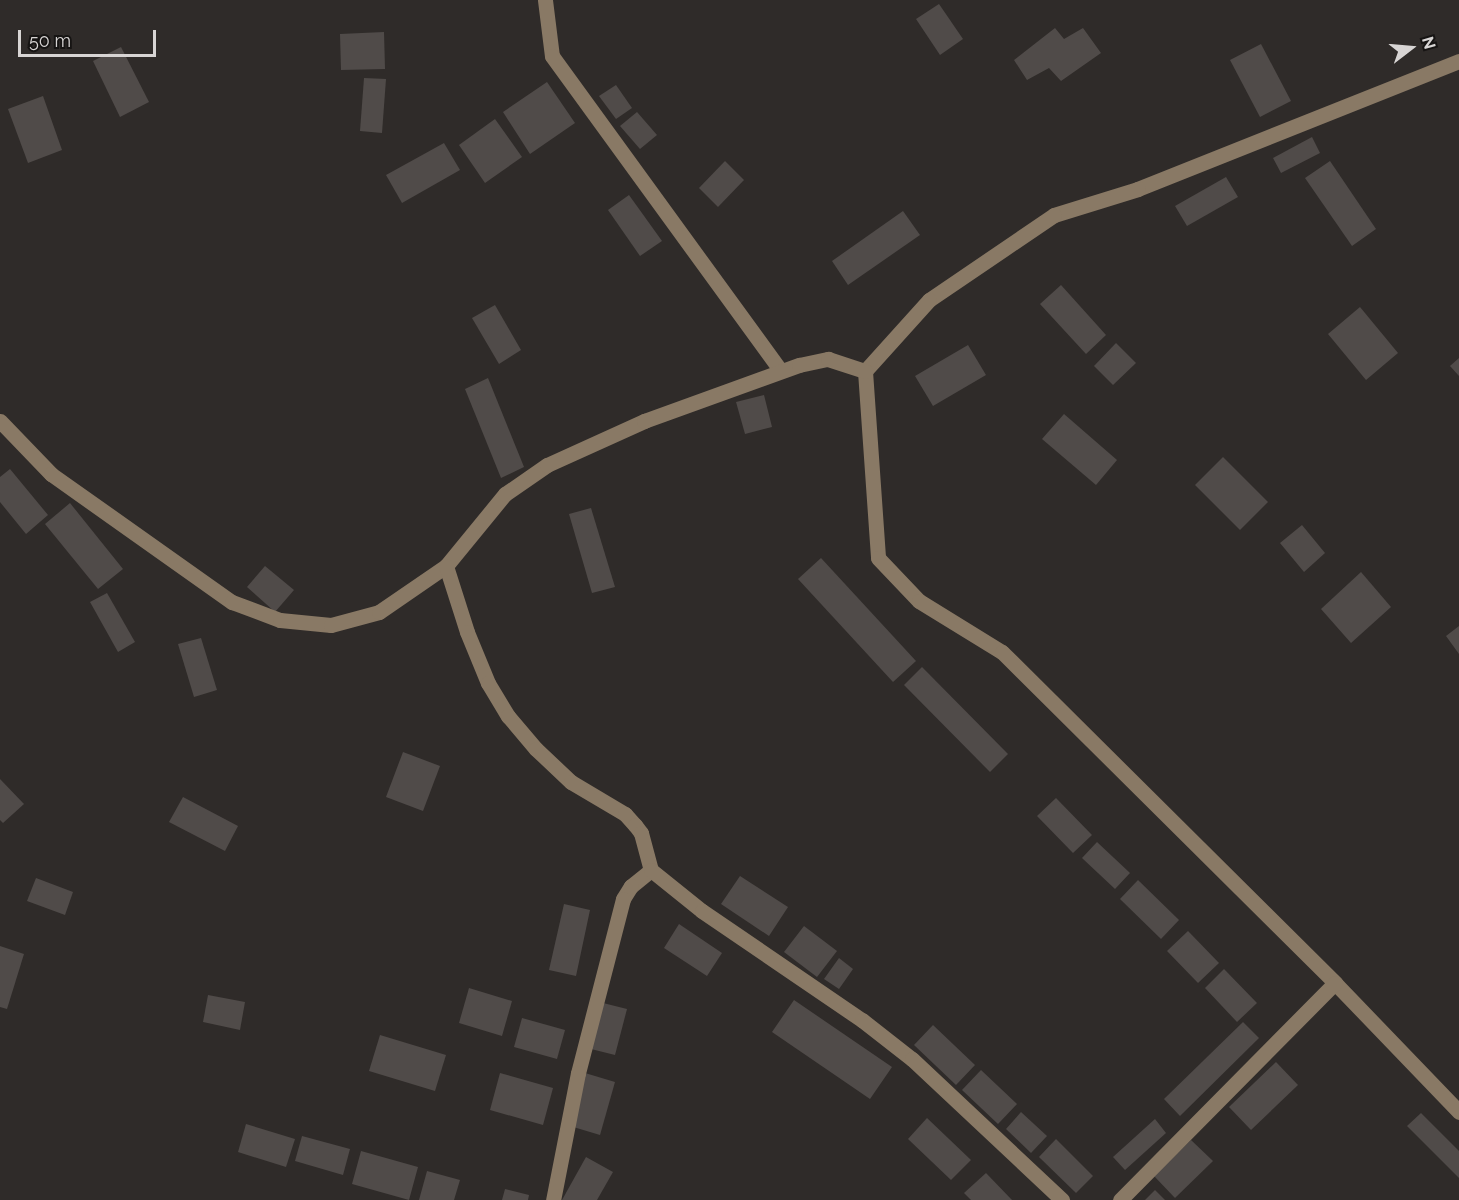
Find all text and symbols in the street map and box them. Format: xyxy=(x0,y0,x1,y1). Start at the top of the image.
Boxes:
scale bar xyxy=(21,18,159,56)
north arrow xyxy=(1381,18,1441,78)
text: 50 m xyxy=(29,30,71,51)
text: N xyxy=(1418,34,1440,51)

